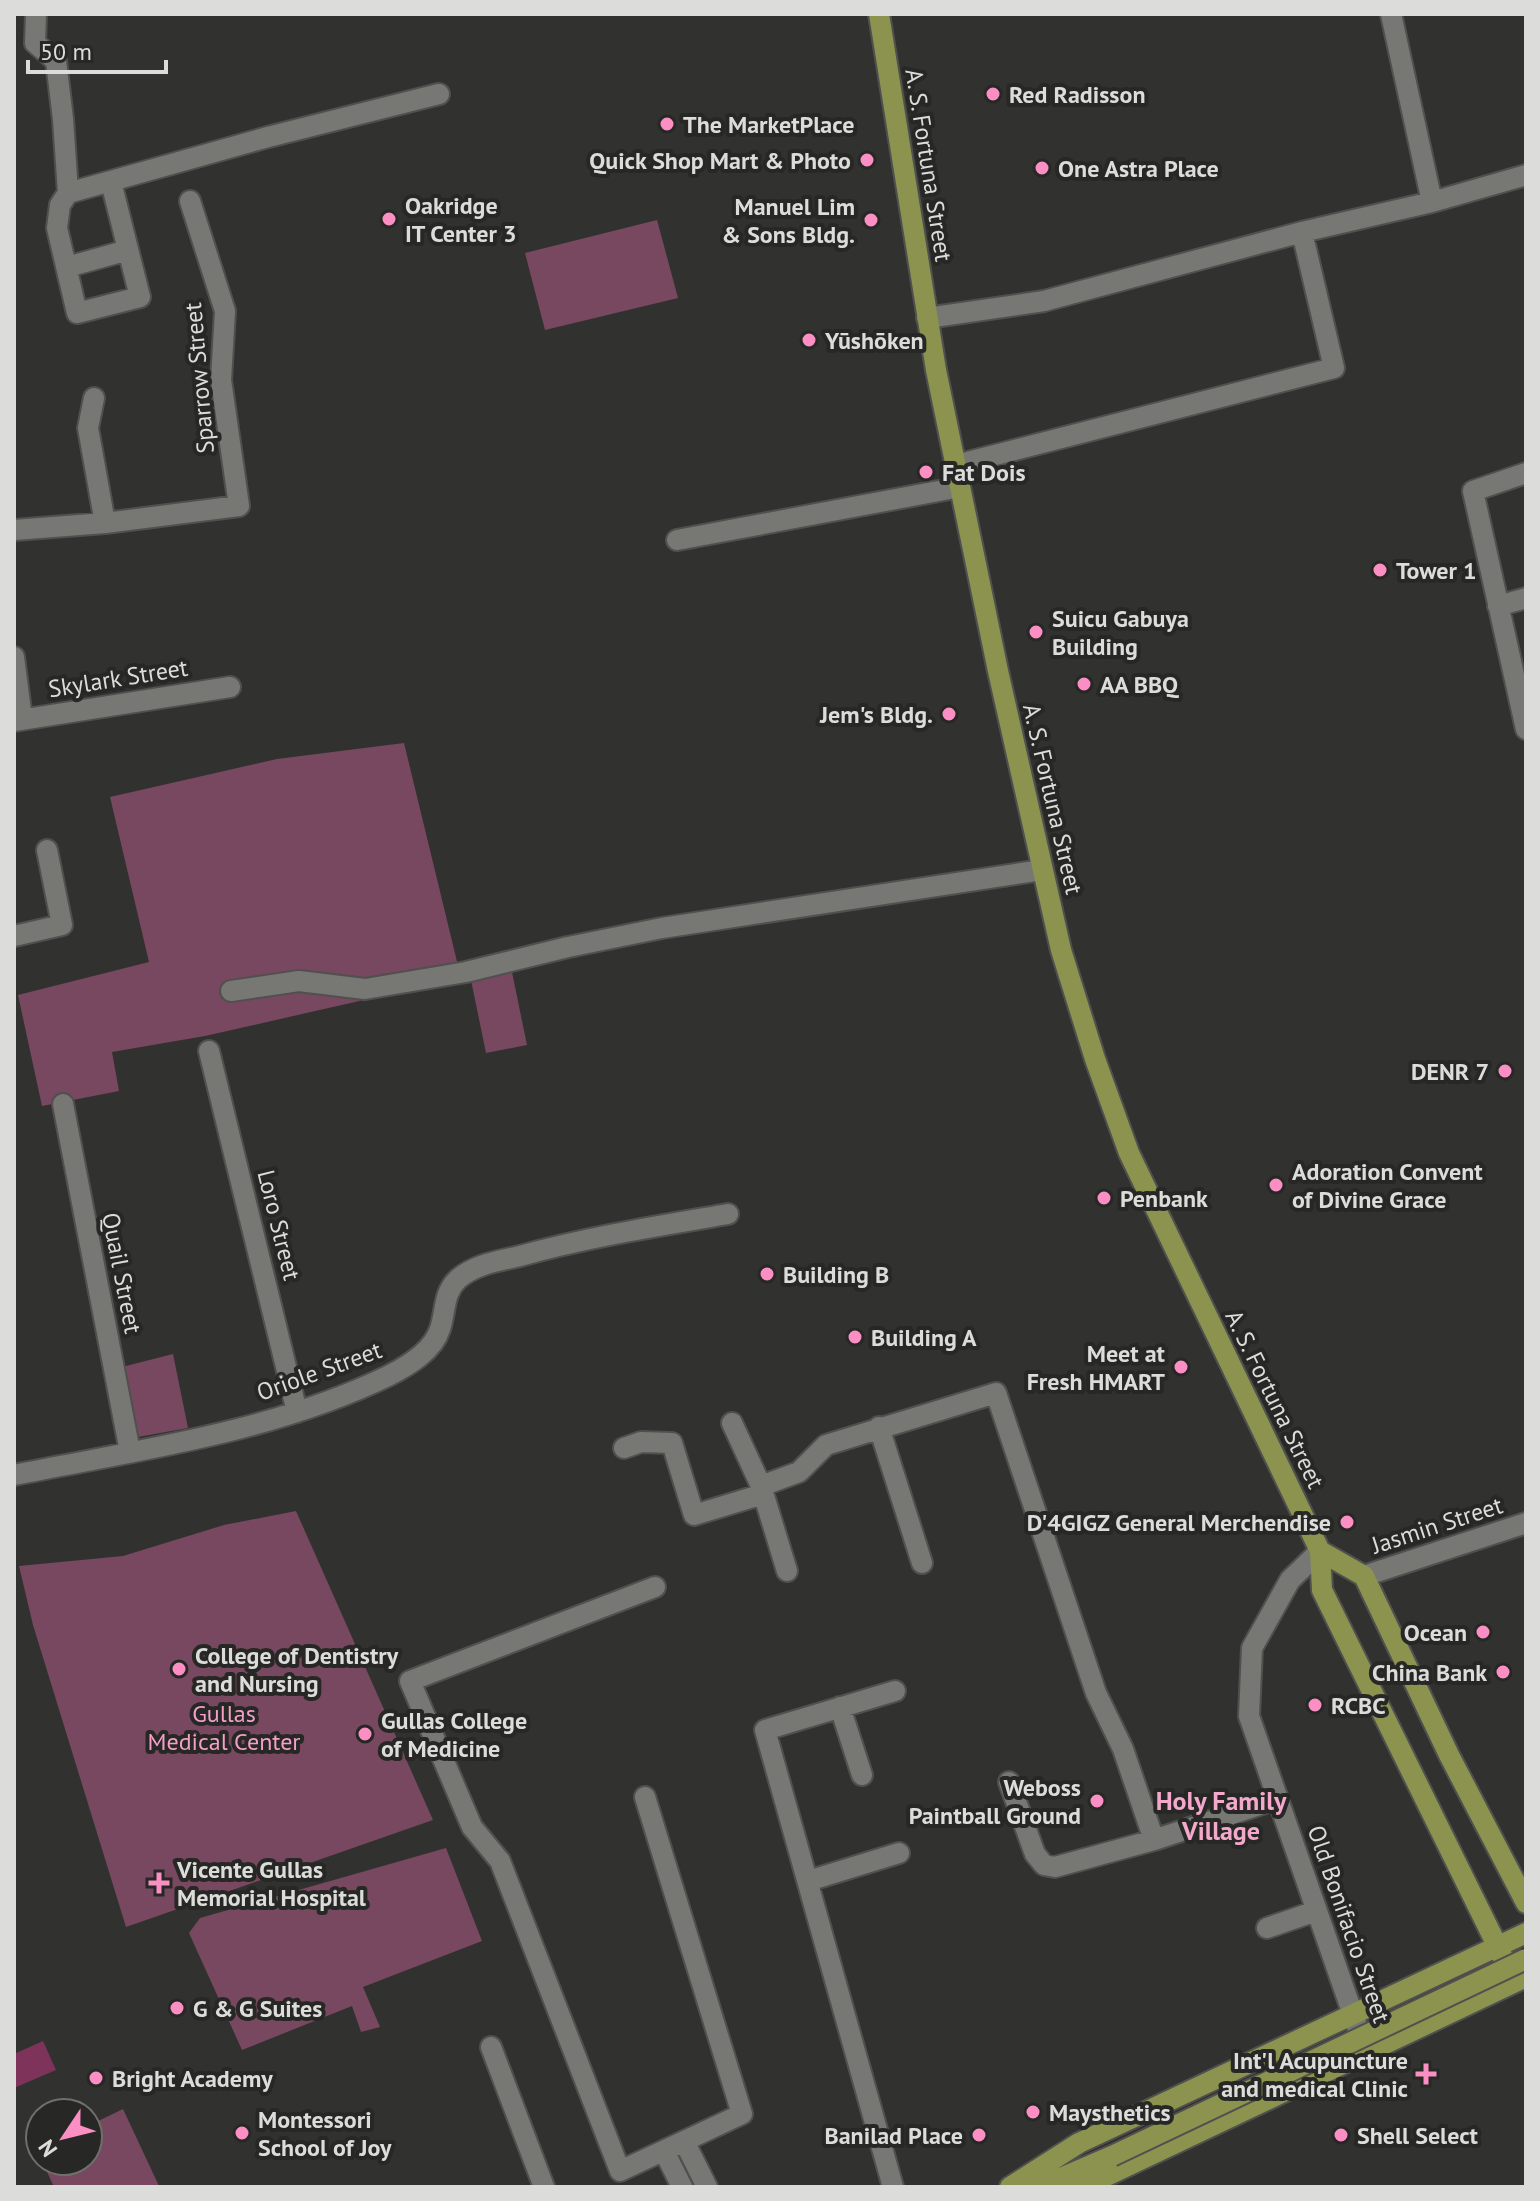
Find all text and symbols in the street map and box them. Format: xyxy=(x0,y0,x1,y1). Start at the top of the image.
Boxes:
scale bar xyxy=(28,24,166,74)
text: 50 m xyxy=(40,36,92,67)
street label: A. S. Fortuna Street xyxy=(898,66,960,264)
place label: Red Radisson xyxy=(1009,79,1145,110)
marker: Red Radisson xyxy=(984,85,1002,103)
place label: The MarketPlace xyxy=(683,109,854,140)
marker: The MarketPlace xyxy=(658,115,676,133)
place label: Quick Shop Mart & Photo xyxy=(589,145,851,176)
marker: Quick Shop Mart & Photo xyxy=(858,151,876,169)
place label: One Astra Place xyxy=(1058,153,1219,184)
marker: One Astra Place xyxy=(1033,159,1051,177)
place label: Oakridge IT Center 3 xyxy=(405,190,517,249)
place label: Manuel Lim & Sons Bldg. xyxy=(722,191,855,250)
marker: Oakridge IT Center 3 xyxy=(380,210,398,228)
marker: Manuel Lim & Sons Bldg. xyxy=(862,211,880,229)
street label: Sparrow Street xyxy=(177,301,221,455)
place label: Yūshōken xyxy=(824,325,924,356)
marker: Yūshōken xyxy=(800,331,818,349)
place label: Fat Dois xyxy=(942,457,1026,488)
marker: Fat Dois xyxy=(917,463,935,481)
place label: Tower 1 xyxy=(1396,555,1477,586)
marker: Tower 1 xyxy=(1371,561,1389,579)
place label: Suicu Gabuya Building xyxy=(1052,603,1189,662)
marker: Suicu Gabuya Building xyxy=(1027,623,1045,641)
street label: Skylark Street xyxy=(46,652,190,704)
place label: AA BBQ xyxy=(1100,669,1179,700)
marker: AA BBQ xyxy=(1075,675,1093,693)
place label: Jem's Bldg. xyxy=(819,699,933,730)
street label: A. S. Fortuna Street xyxy=(1016,701,1090,897)
marker: Jem's Bldg. xyxy=(940,705,958,723)
place label: DENR 7 xyxy=(1411,1056,1489,1087)
marker: DENR 7 xyxy=(1496,1062,1514,1080)
place label: Adoration Convent of Divine Grace xyxy=(1292,1156,1483,1215)
street label: Loro Street xyxy=(250,1167,308,1283)
marker: Adoration Convent of Divine Grace xyxy=(1267,1176,1285,1194)
place label: Penbank xyxy=(1120,1183,1208,1214)
marker: Penbank xyxy=(1095,1189,1113,1207)
street label: Quail Street xyxy=(95,1210,149,1336)
place label: Building B xyxy=(783,1259,889,1290)
marker: Building B xyxy=(758,1265,776,1283)
street label: A. S. Fortuna Street xyxy=(1218,1305,1332,1493)
place label: Building A xyxy=(871,1322,977,1353)
marker: Building A xyxy=(846,1328,864,1346)
street label: Oriole Street xyxy=(252,1334,386,1408)
place label: Meet at Fresh HMART xyxy=(1027,1338,1166,1397)
marker: Meet at Fresh HMART xyxy=(1172,1358,1190,1376)
street label: Jasmin Street xyxy=(1367,1489,1506,1561)
place label: D'4GIGZ General Merchendise xyxy=(1027,1507,1331,1538)
marker: D'4GIGZ General Merchendise xyxy=(1338,1513,1356,1531)
place label: Ocean xyxy=(1404,1617,1467,1648)
marker: Ocean xyxy=(1474,1623,1492,1641)
place label: College of Dentistry and Nursing xyxy=(195,1640,399,1699)
place label: China Bank xyxy=(1372,1657,1487,1688)
marker: College of Dentistry and Nursing xyxy=(170,1660,188,1678)
marker: China Bank xyxy=(1494,1663,1512,1681)
place label: RCBC xyxy=(1331,1690,1386,1721)
marker: RCBC xyxy=(1306,1696,1324,1714)
park label: Gullas Medical Center xyxy=(147,1698,301,1757)
place label: Gullas College of Medicine xyxy=(381,1705,527,1764)
marker: Gullas College of Medicine xyxy=(356,1725,374,1743)
place label: Weboss Paintball Ground xyxy=(909,1772,1081,1831)
district label: Holy Family Village xyxy=(1156,1784,1287,1847)
marker: Weboss Paintball Ground xyxy=(1088,1792,1106,1810)
street label: Old Bonifacio Street xyxy=(1301,1821,1397,2027)
place label: Vicente Gullas Memorial Hospital xyxy=(176,1854,367,1913)
marker: Vicente Gullas Memorial Hospital xyxy=(148,1872,170,1894)
place label: G & G Suites xyxy=(193,1993,322,2024)
marker: G & G Suites xyxy=(168,1999,186,2017)
place label: Int'l Acupuncture and medical Clinic xyxy=(1221,2045,1408,2104)
place label: Bright Academy xyxy=(112,2063,273,2094)
marker: Int'l Acupuncture and medical Clinic xyxy=(1415,2063,1437,2085)
marker: Bright Academy xyxy=(87,2069,105,2087)
north arrow xyxy=(24,2097,104,2177)
place label: Maysthetics xyxy=(1049,2097,1171,2128)
marker: Maysthetics xyxy=(1024,2103,1042,2121)
place label: Montessori School of Joy xyxy=(258,2104,392,2163)
place label: Banilad Place xyxy=(825,2120,963,2151)
place label: Shell Select xyxy=(1357,2120,1479,2151)
marker: Montessori School of Joy xyxy=(233,2124,251,2142)
marker: Banilad Place xyxy=(970,2126,988,2144)
marker: Shell Select xyxy=(1332,2126,1350,2144)
text: N xyxy=(32,2135,63,2162)

